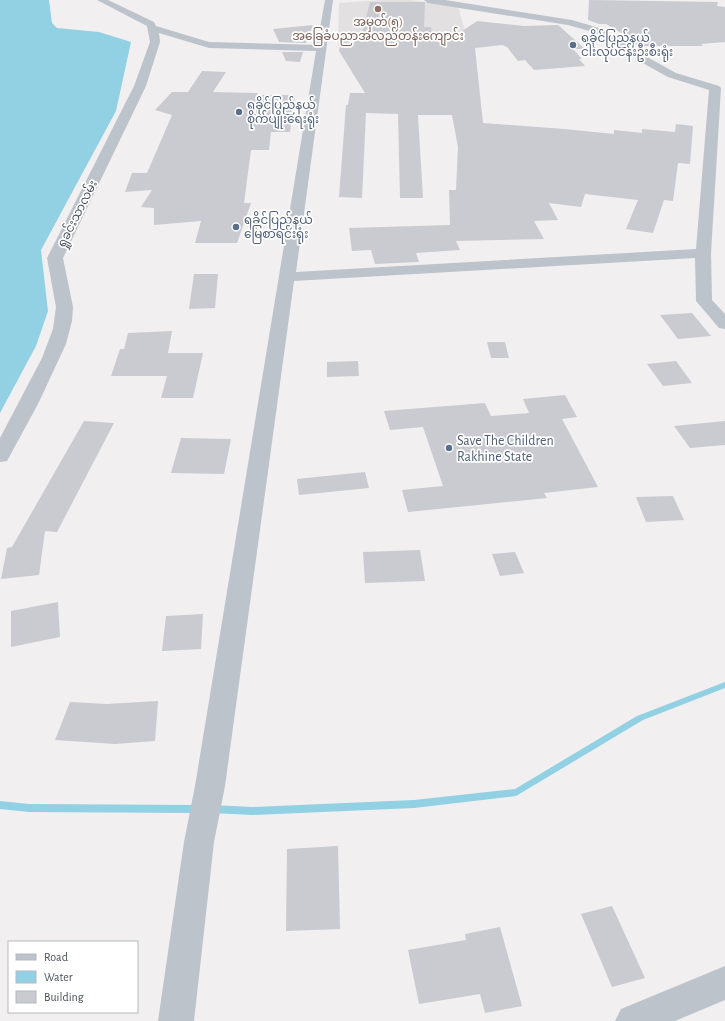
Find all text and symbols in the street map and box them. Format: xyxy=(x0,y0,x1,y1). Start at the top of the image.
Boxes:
marker: အမှတ်(၅) အခြေခံပညာအလည်တန်းကျောင်း xyxy=(373,4,383,14)
place label: အမှတ်(၅) အခြေခံပညာအလည်တန်းကျောင်း xyxy=(292,13,464,46)
place label: ရခိုင်ပြည်နယ် ငါးလုပ်ငန်းဦးစီးရုံး xyxy=(581,29,673,62)
marker: ရခိုင်ပြည်နယ် ငါးလုပ်ငန်းဦးစီးရုံး xyxy=(568,40,578,50)
place label: ရခိုင်ပြည်နယ် စိုက်ပျိုးရေးရုံး xyxy=(247,96,319,129)
marker: ရခိုင်ပြည်နယ် စိုက်ပျိုးရေးရုံး xyxy=(234,107,244,117)
street label: ရှုခင်းသာလမ်း xyxy=(52,177,103,251)
place label: ရခိုင်ပြည်နယ် မြေစာရင်းရုံး xyxy=(244,211,313,244)
marker: ရခိုင်ပြည်နယ် မြေစာရင်းရုံး xyxy=(231,222,241,232)
place label: Save The Children Rakhine State xyxy=(457,434,554,464)
marker: Save The Children Rakhine State xyxy=(444,443,454,453)
legend xyxy=(8,941,138,1013)
text: Road xyxy=(44,951,68,963)
text: Water xyxy=(44,971,73,983)
text: Building xyxy=(44,991,84,1003)

